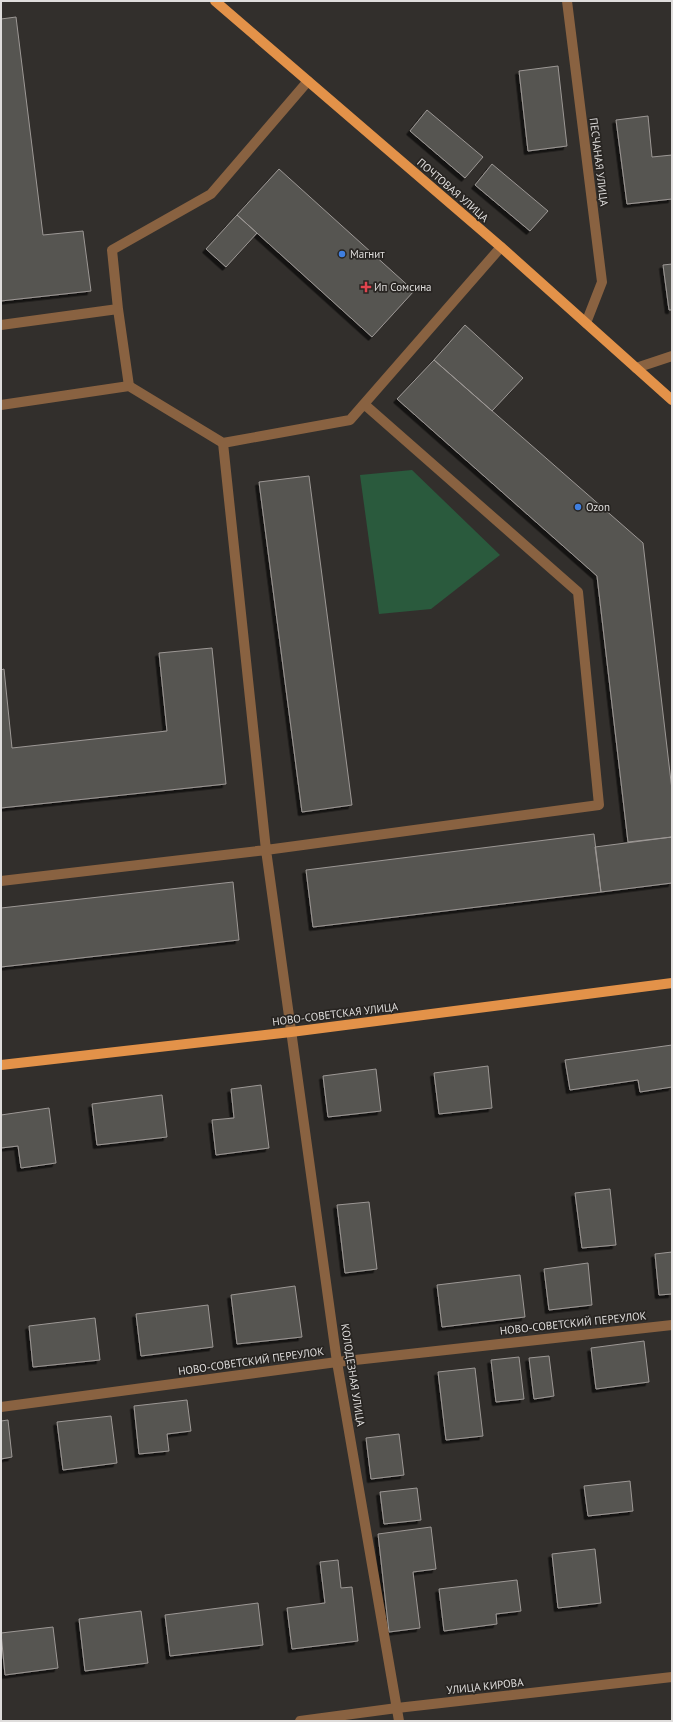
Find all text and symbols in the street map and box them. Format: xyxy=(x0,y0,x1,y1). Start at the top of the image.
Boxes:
street label: ПЕСЧАНАЯ УЛИЦА xyxy=(587,117,611,208)
street label: ПОЧТОВАЯ УЛИЦА xyxy=(414,155,492,225)
place label: Магнит xyxy=(350,247,385,261)
marker: Магнит xyxy=(337,249,347,259)
place label: Ип Сомсина xyxy=(374,280,432,294)
marker: Ип Сомсина xyxy=(361,282,371,292)
place label: Ozon xyxy=(586,500,610,514)
marker: Ozon xyxy=(573,502,583,512)
street label: НОВО-СОВЕТСКАЯ УЛИЦА xyxy=(271,999,399,1029)
street label: НОВО-СОВЕТСКИЙ ПЕРЕУЛОК xyxy=(499,1308,647,1338)
street label: КОЛОДЕЗНАЯ УЛИЦА xyxy=(338,1323,368,1428)
street label: НОВО-СОВЕТСКИЙ ПЕРЕУЛОК xyxy=(177,1344,325,1378)
street label: УЛИЦА КИРОВА xyxy=(446,1675,525,1697)

